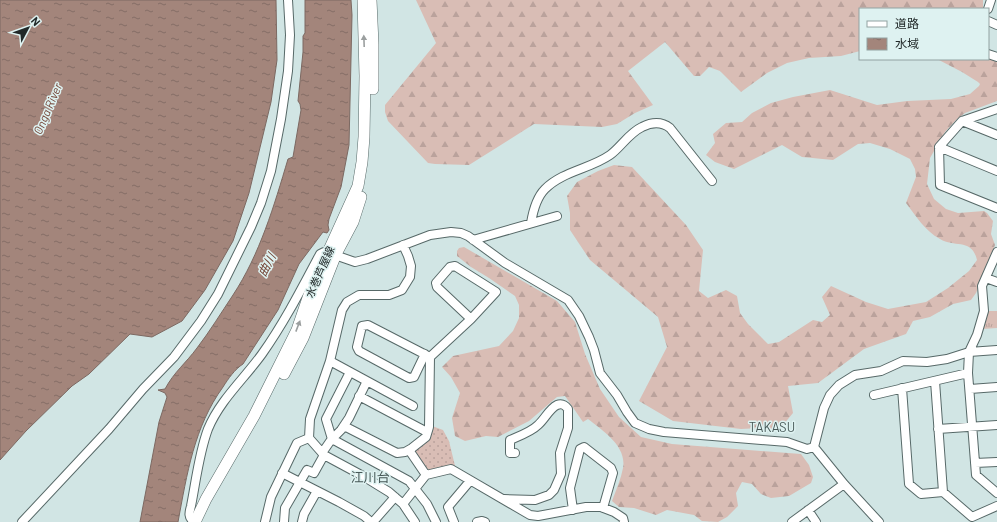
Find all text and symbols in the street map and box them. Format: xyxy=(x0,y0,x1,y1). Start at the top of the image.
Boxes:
north arrow xyxy=(8,8,48,48)
legend xyxy=(859,8,989,60)
text: N xyxy=(29,14,43,28)
text: 道路 xyxy=(895,16,919,30)
one-way arrow xyxy=(361,34,367,47)
text: 水域 xyxy=(895,36,919,50)
water label: Onga River xyxy=(30,80,64,136)
street label: 水巻芦屋線 xyxy=(302,244,337,300)
water label: 曲川 xyxy=(254,249,279,278)
one-way arrow xyxy=(295,320,301,332)
district label: TAKASU xyxy=(749,419,795,435)
district label: 江川台 xyxy=(350,469,390,485)

